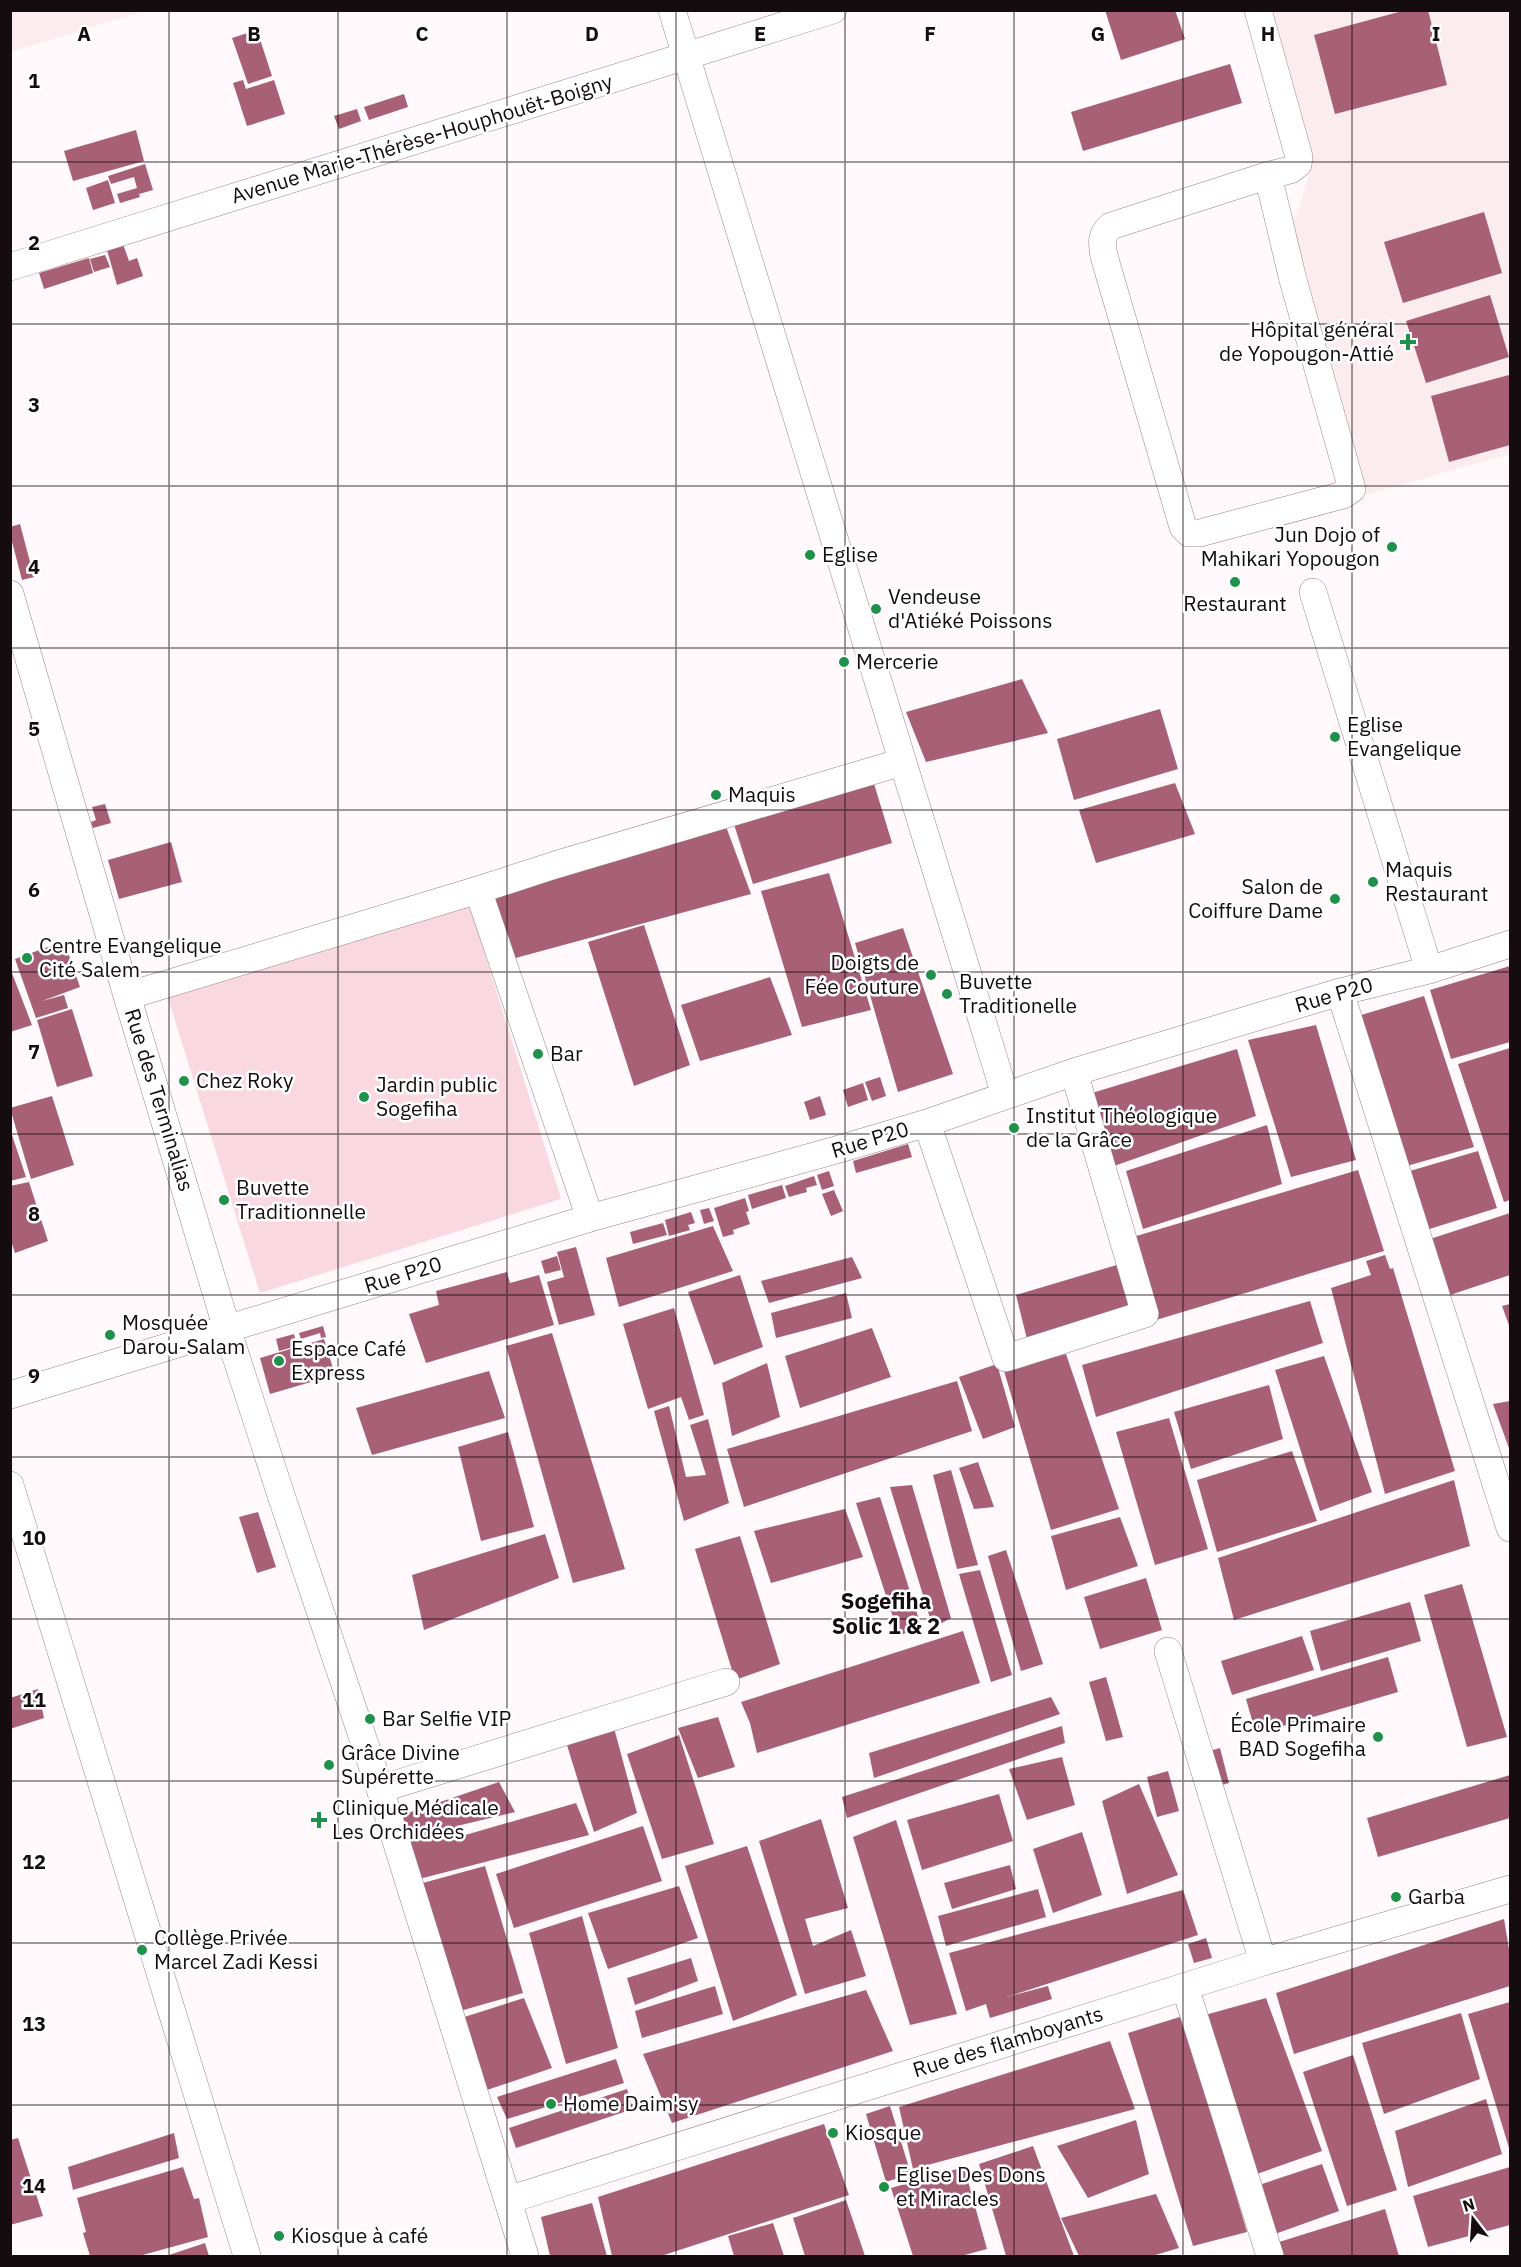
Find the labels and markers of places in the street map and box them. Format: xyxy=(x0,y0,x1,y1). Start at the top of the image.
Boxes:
place label: Hôpital général de Yopougon-Attié xyxy=(1219,315,1394,367)
marker: Hôpital général de Yopougon-Attié xyxy=(1399,333,1417,351)
place label: Jun Dojo of Mahikari Yopougon xyxy=(1201,520,1380,572)
place label: Eglise xyxy=(822,540,878,568)
marker: Jun Dojo of Mahikari Yopougon xyxy=(1385,540,1399,554)
marker: Eglise xyxy=(803,548,817,562)
marker: Restaurant xyxy=(1228,575,1242,589)
place label: Vendeuse d'Atiéké Poissons xyxy=(888,582,1053,634)
place label: Restaurant xyxy=(1183,589,1287,617)
marker: Vendeuse d'Atiéké Poissons xyxy=(869,602,883,616)
place label: Mercerie xyxy=(856,647,939,675)
marker: Mercerie xyxy=(837,655,851,669)
place label: Eglise Evangelique xyxy=(1347,710,1462,762)
marker: Eglise Evangelique xyxy=(1328,730,1342,744)
place label: Maquis xyxy=(728,780,796,808)
marker: Maquis xyxy=(709,788,723,802)
place label: Maquis Restaurant xyxy=(1385,855,1488,907)
place label: Salon de Coiffure Dame xyxy=(1188,872,1323,924)
marker: Maquis Restaurant xyxy=(1366,875,1380,889)
marker: Salon de Coiffure Dame xyxy=(1328,892,1342,906)
place label: Centre Evangelique Cité Salem xyxy=(39,931,222,983)
place label: Doigts de Fée Couture xyxy=(805,948,919,1000)
marker: Centre Evangelique Cité Salem xyxy=(20,951,34,965)
place label: Buvette Traditionelle xyxy=(959,967,1077,1019)
marker: Doigts de Fée Couture xyxy=(924,968,938,982)
marker: Buvette Traditionelle xyxy=(940,987,954,1001)
place label: Bar xyxy=(550,1039,583,1067)
marker: Bar xyxy=(531,1047,545,1061)
place label: Chez Roky xyxy=(196,1066,294,1094)
place label: Jardin public Sogefiha xyxy=(376,1070,498,1122)
marker: Chez Roky xyxy=(177,1074,191,1088)
marker: Jardin public Sogefiha xyxy=(357,1090,371,1104)
place label: Institut Théologique de la Grâce xyxy=(1026,1101,1217,1153)
marker: Institut Théologique de la Grâce xyxy=(1007,1121,1021,1135)
place label: Buvette Traditionnelle xyxy=(236,1173,366,1225)
marker: Buvette Traditionnelle xyxy=(217,1193,231,1207)
place label: Mosquée Darou-Salam xyxy=(122,1308,245,1360)
marker: Mosquée Darou-Salam xyxy=(103,1328,117,1342)
place label: Espace Café Express xyxy=(291,1334,406,1386)
marker: Espace Café Express xyxy=(272,1354,286,1368)
place label: Bar Selfie VIP xyxy=(382,1704,511,1732)
place label: École Primaire BAD Sogefiha xyxy=(1230,1710,1366,1762)
marker: Bar Selfie VIP xyxy=(363,1712,377,1726)
marker: École Primaire BAD Sogefiha xyxy=(1371,1730,1385,1744)
place label: Grâce Divine Supérette xyxy=(341,1738,460,1790)
marker: Grâce Divine Supérette xyxy=(322,1758,336,1772)
place label: Clinique Médicale Les Orchidées xyxy=(332,1793,499,1845)
marker: Clinique Médicale Les Orchidées xyxy=(310,1811,328,1829)
place label: Garba xyxy=(1408,1882,1465,1910)
marker: Garba xyxy=(1389,1890,1403,1904)
place label: Collège Privée Marcel Zadi Kessi xyxy=(154,1923,318,1975)
marker: Collège Privée Marcel Zadi Kessi xyxy=(135,1943,149,1957)
place label: Home Daim'sy xyxy=(563,2089,699,2117)
marker: Home Daim'sy xyxy=(544,2097,558,2111)
place label: Kiosque xyxy=(845,2118,921,2146)
marker: Kiosque xyxy=(826,2126,840,2140)
place label: Eglise Des Dons et Miracles xyxy=(896,2160,1046,2212)
marker: Eglise Des Dons et Miracles xyxy=(877,2180,891,2194)
place label: Kiosque à café xyxy=(291,2221,428,2249)
marker: Kiosque à café xyxy=(272,2229,286,2243)

